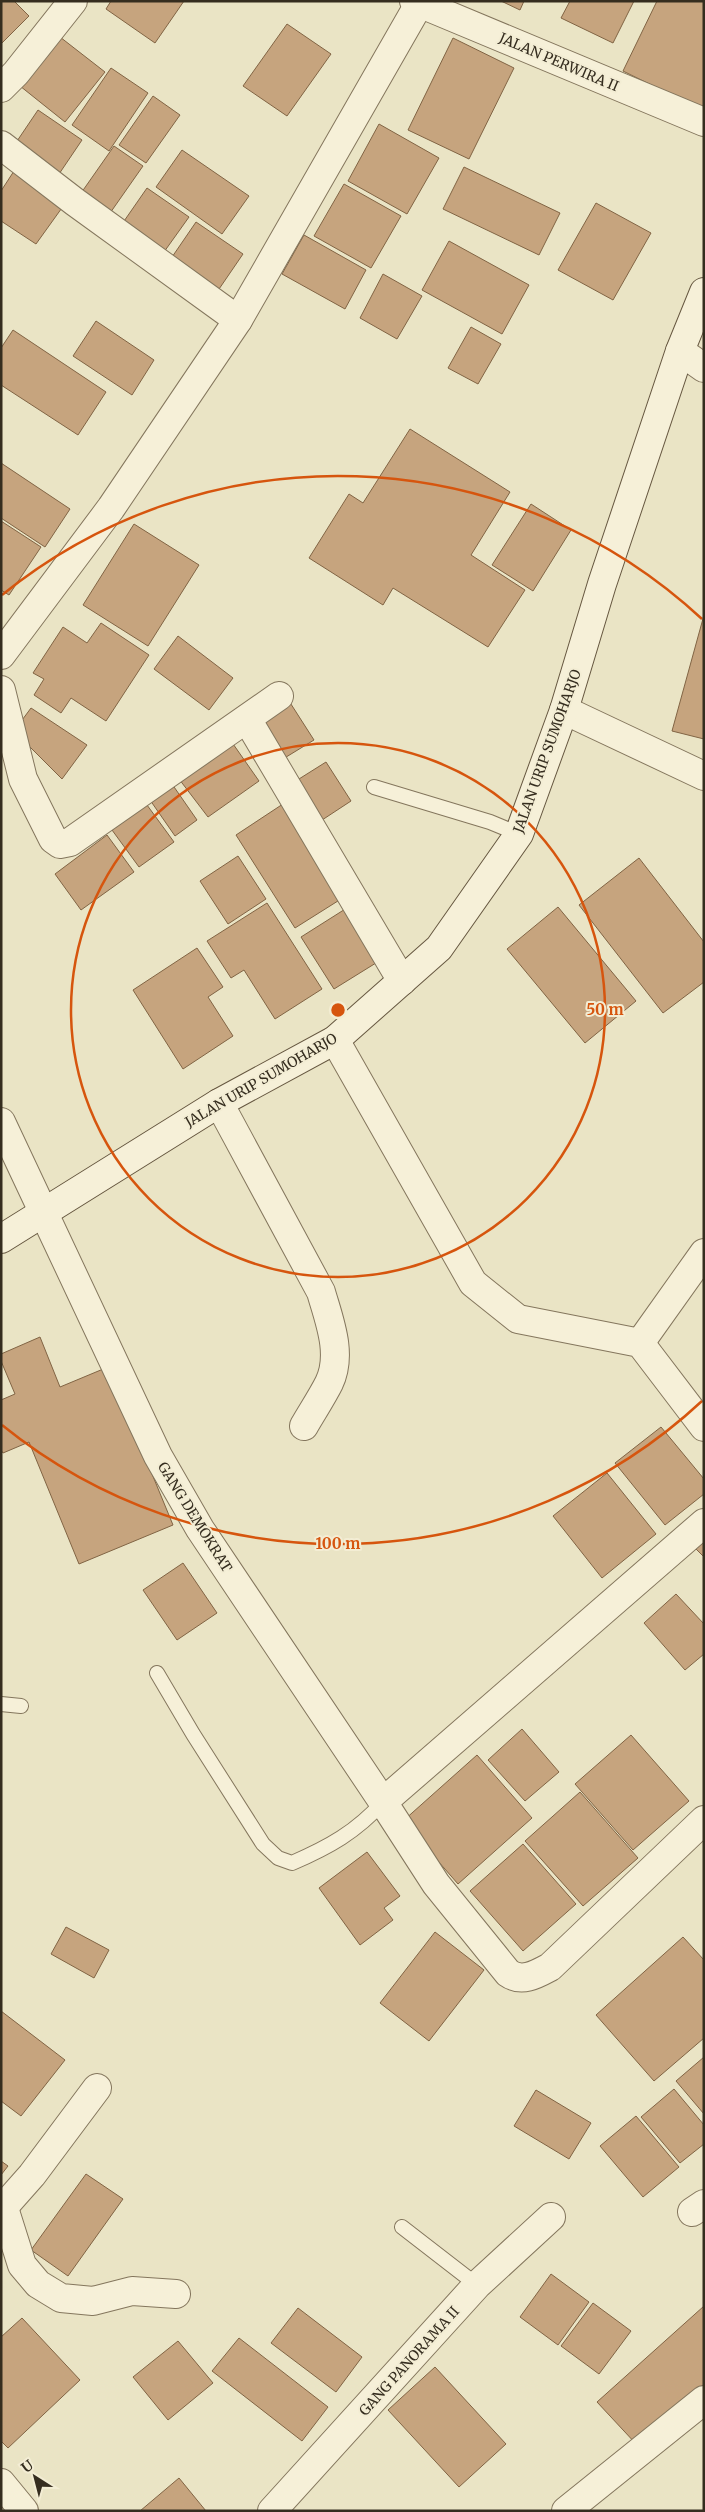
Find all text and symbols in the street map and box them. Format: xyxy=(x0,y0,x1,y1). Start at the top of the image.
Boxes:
street label: JALAN PERWIRA II xyxy=(496,28,621,95)
street label: JALAN URIP SUMOHARJO xyxy=(509,667,585,836)
text: 50 m xyxy=(586,1000,624,1019)
centre of rings xyxy=(329,1001,347,1019)
street label: JALAN URIP SUMOHARJO xyxy=(181,1029,340,1132)
street label: GANG DEMOKRAT xyxy=(154,1459,236,1576)
text: 100 m xyxy=(316,1534,360,1553)
street label: GANG PANORAMA II xyxy=(355,2302,463,2420)
north arrow xyxy=(10,2452,60,2502)
text: U xyxy=(18,2456,37,2477)

